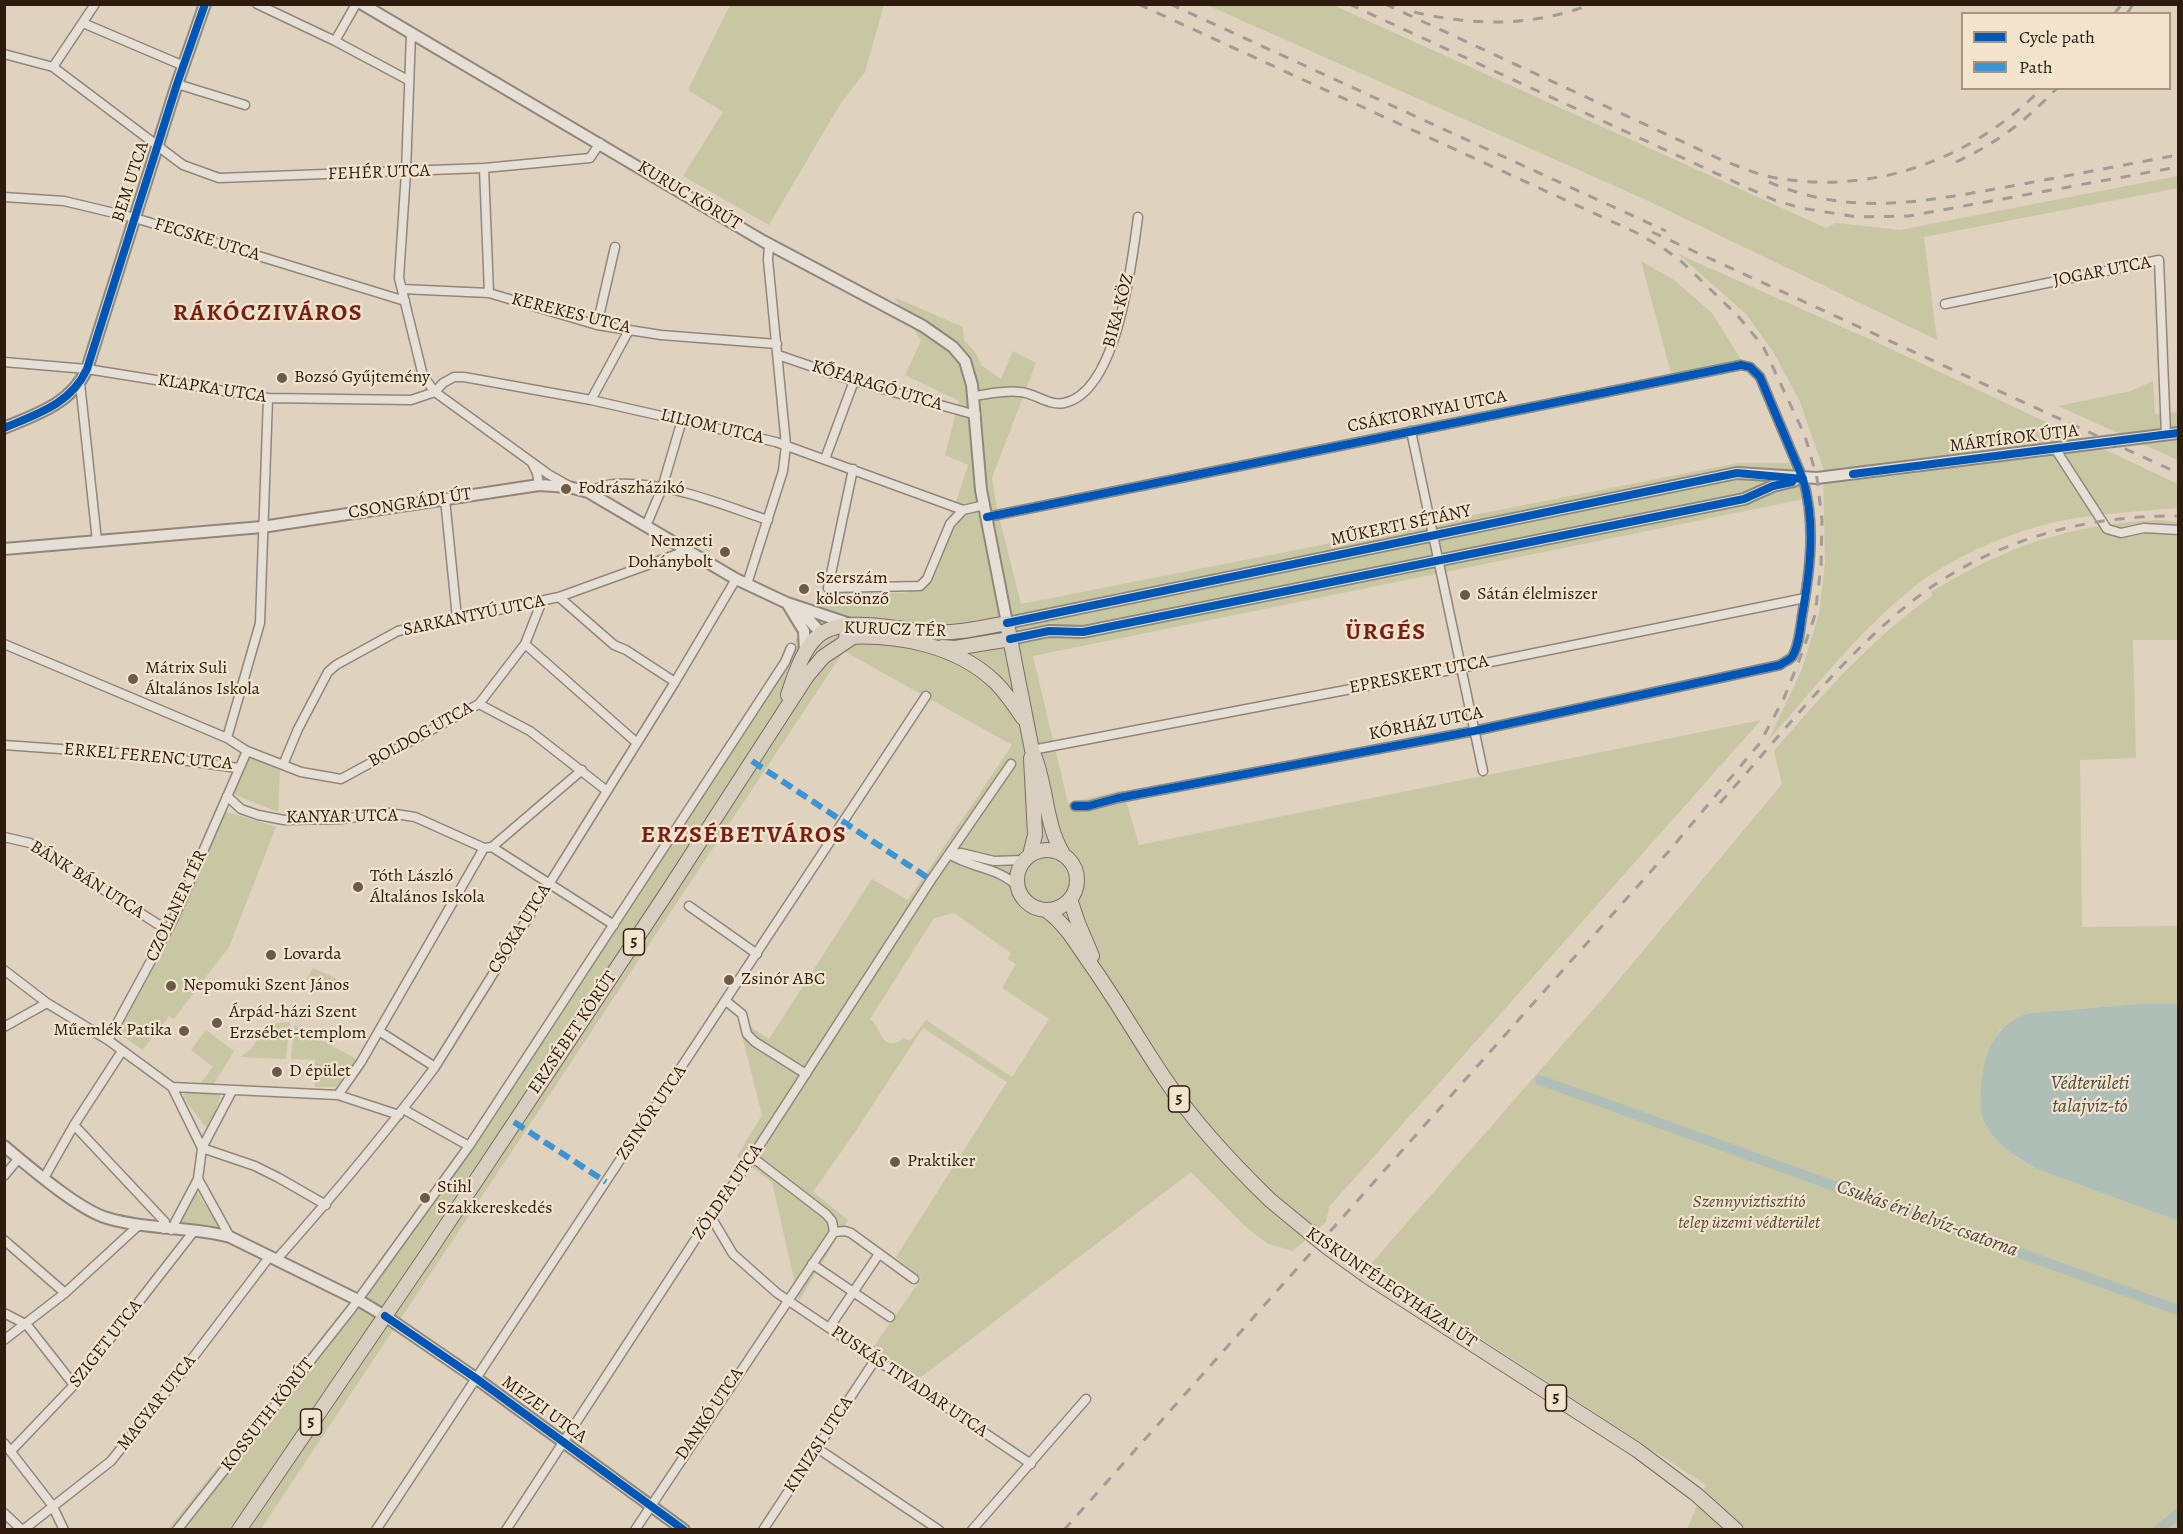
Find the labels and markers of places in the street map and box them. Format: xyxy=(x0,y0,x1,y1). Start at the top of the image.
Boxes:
place label: Bozsó Gyűjtemény xyxy=(294,367,430,389)
marker: Bozsó Gyűjtemény xyxy=(275,371,289,385)
place label: Fodrászházikó xyxy=(578,478,685,500)
marker: Fodrászházikó xyxy=(559,482,573,496)
place label: Nemzeti Dohánybolt xyxy=(627,531,713,574)
marker: Nemzeti Dohánybolt xyxy=(718,545,732,559)
place label: Szerszám kölcsönző xyxy=(816,568,889,610)
marker: Szerszám kölcsönző xyxy=(797,582,811,596)
place label: Sátán élelmiszer xyxy=(1477,584,1598,606)
marker: Sátán élelmiszer xyxy=(1458,588,1472,602)
place label: Mátrix Suli Általános Iskola xyxy=(145,658,260,700)
marker: Mátrix Suli Általános Iskola xyxy=(126,672,140,686)
place label: Tóth László Általános Iskola xyxy=(370,866,485,908)
marker: Tóth László Általános Iskola xyxy=(351,880,365,894)
place label: Lovarda xyxy=(283,944,342,966)
marker: Lovarda xyxy=(264,948,278,962)
place label: Zsinór ABC xyxy=(741,969,825,991)
marker: Zsinór ABC xyxy=(722,973,736,987)
place label: Nepomuki Szent János xyxy=(183,975,349,997)
marker: Nepomuki Szent János xyxy=(164,979,178,993)
place label: Árpád-házi Szent Erzsébet-templom xyxy=(229,1002,366,1044)
marker: Árpád-házi Szent Erzsébet-templom xyxy=(210,1016,224,1030)
place label: Műemlék Patika xyxy=(53,1020,172,1042)
marker: Műemlék Patika xyxy=(177,1024,191,1038)
place label: D épület xyxy=(289,1061,351,1083)
marker: D épület xyxy=(270,1065,284,1079)
place label: Praktiker xyxy=(907,1151,975,1173)
marker: Praktiker xyxy=(888,1155,902,1169)
place label: Stihl Szakkereskedés xyxy=(437,1177,552,1220)
marker: Stihl Szakkereskedés xyxy=(418,1191,432,1205)

